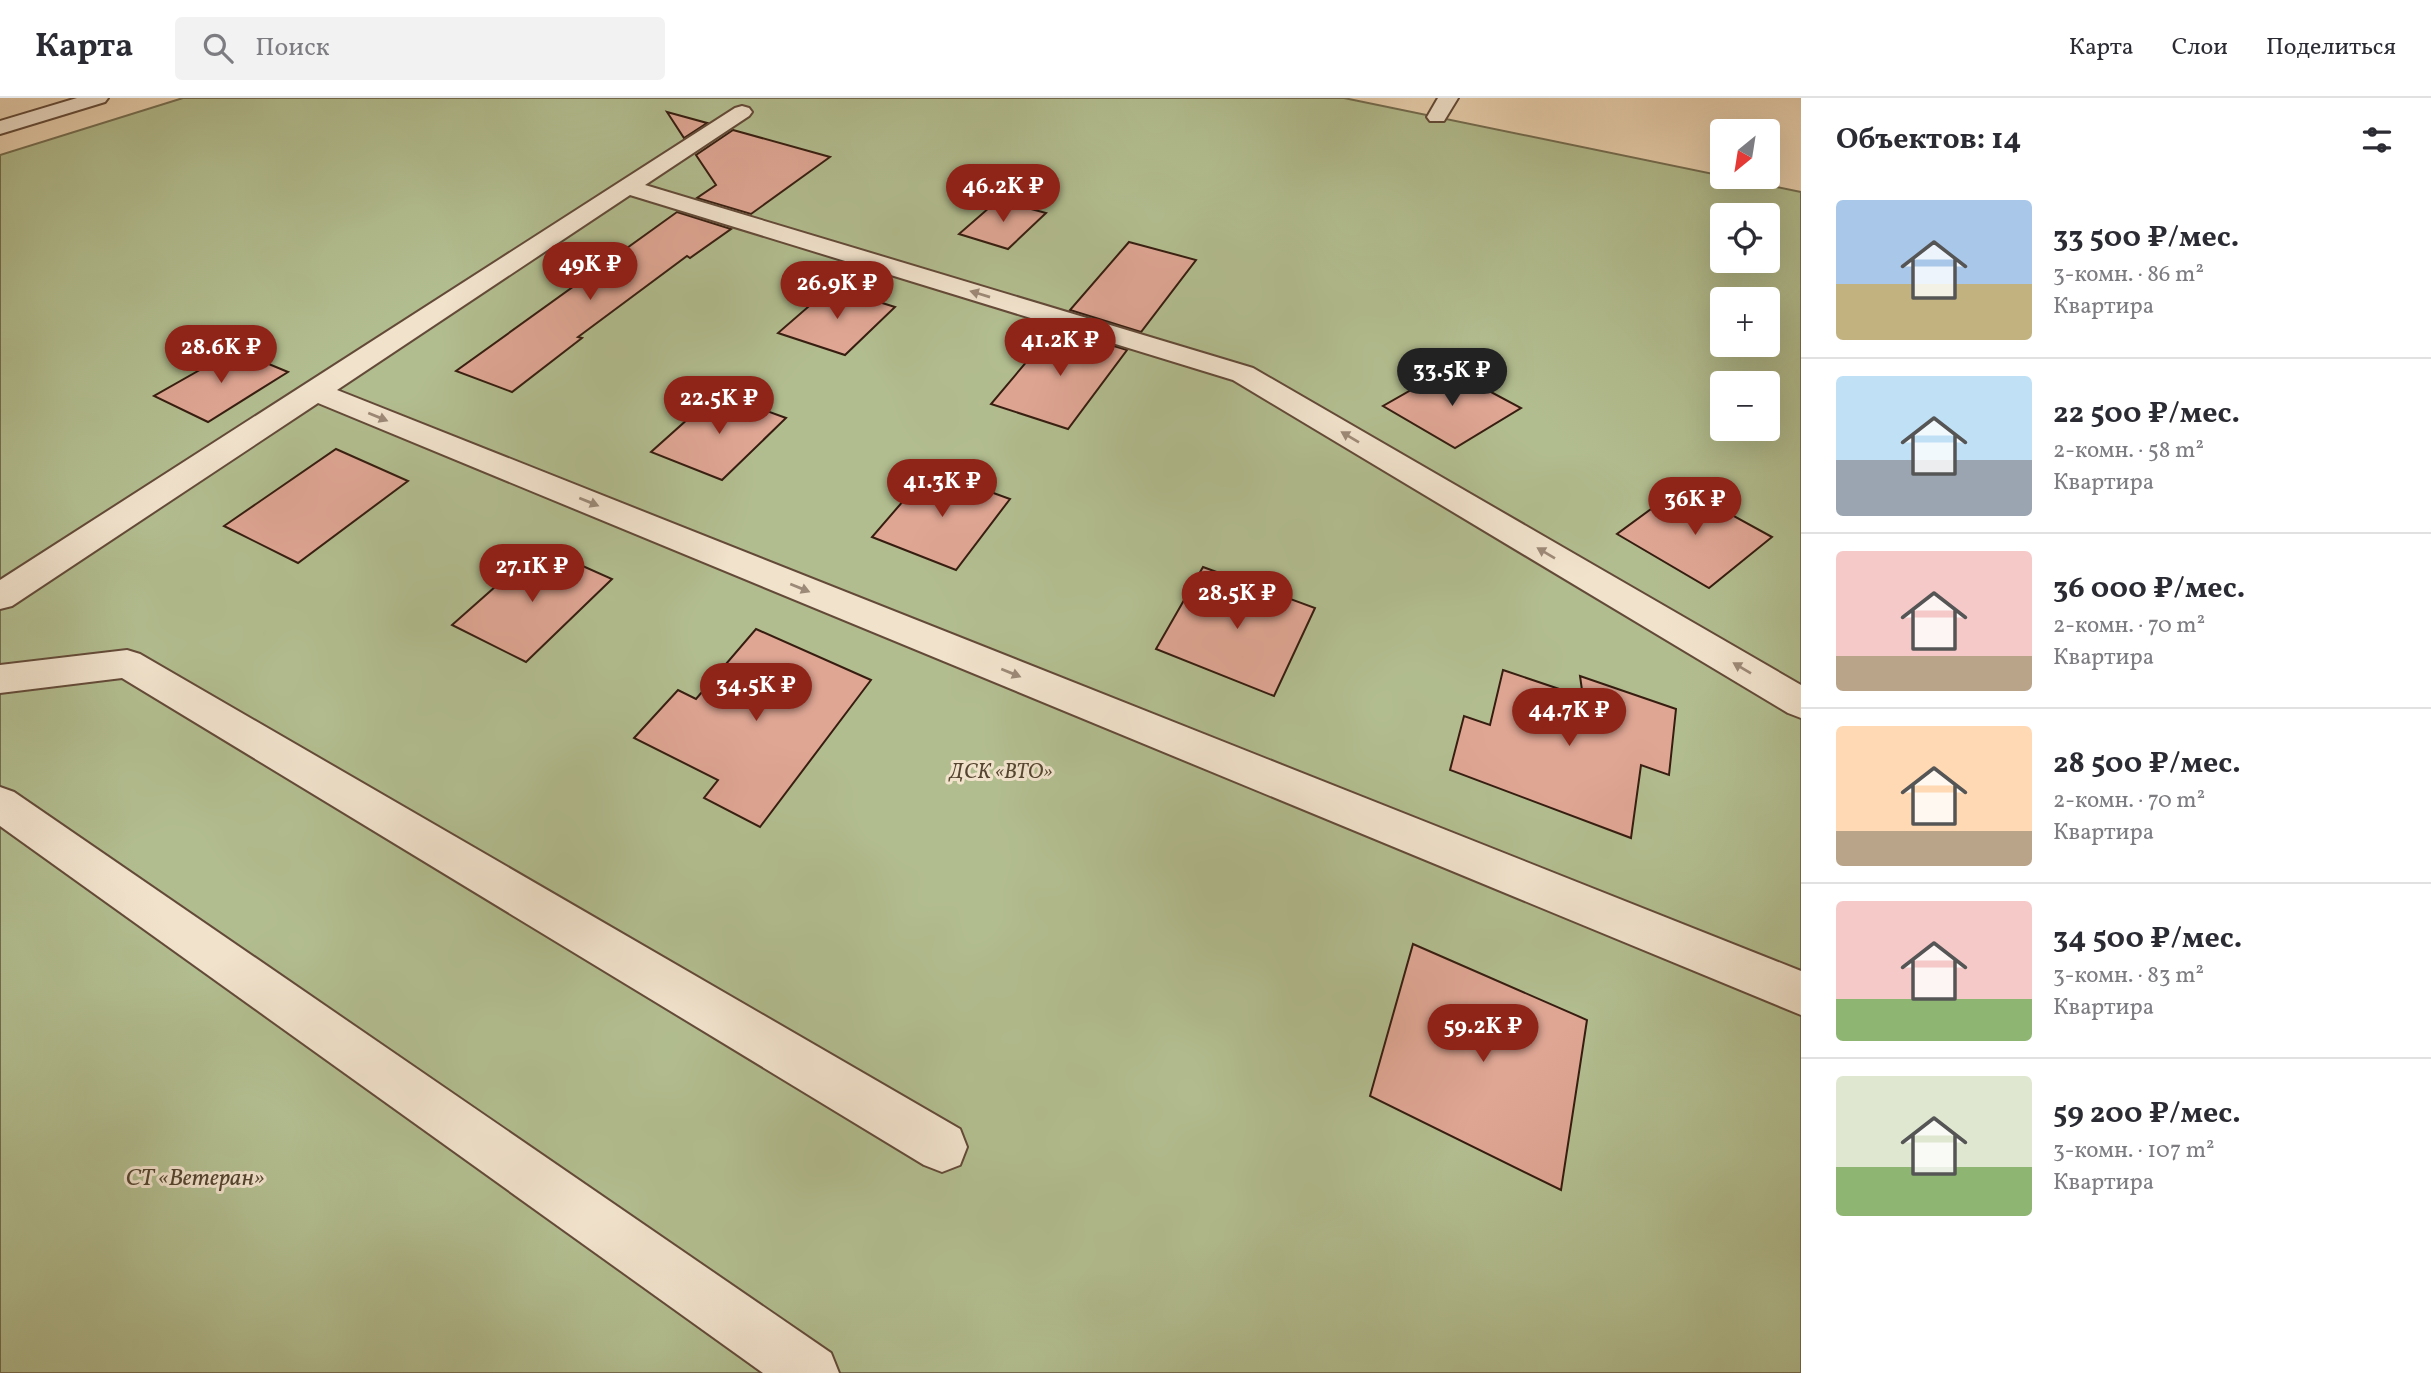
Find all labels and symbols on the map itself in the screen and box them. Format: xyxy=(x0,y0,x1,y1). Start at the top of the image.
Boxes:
north arrow xyxy=(1710,119,1780,189)
pin: 46.2K ₽ xyxy=(938,164,1068,224)
pin: 49K ₽ xyxy=(541,242,639,302)
pin: 26.9K ₽ xyxy=(772,262,902,321)
one-way arrow xyxy=(970,289,991,299)
pin: 41.2K ₽ xyxy=(995,318,1125,378)
pin: 28.6K ₽ xyxy=(156,326,286,385)
pin: 33.5K ₽ xyxy=(1387,348,1517,408)
pin: 22.5K ₽ xyxy=(654,376,784,436)
one-way arrow xyxy=(368,411,389,422)
one-way arrow xyxy=(1341,431,1360,443)
pin: 41.3K ₽ xyxy=(877,460,1007,519)
pin: 36K ₽ xyxy=(1646,478,1744,537)
one-way arrow xyxy=(579,497,600,508)
pin: 27.1K ₽ xyxy=(467,545,597,604)
one-way arrow xyxy=(1537,546,1556,559)
pin: 28.5K ₽ xyxy=(1172,572,1302,631)
one-way arrow xyxy=(790,582,811,593)
one-way arrow xyxy=(1733,662,1752,675)
pin: 34.5K ₽ xyxy=(691,664,821,723)
one-way arrow xyxy=(1000,668,1021,679)
pin: 44.7K ₽ xyxy=(1504,688,1634,748)
park label: ДСК «ВТО» xyxy=(948,758,1052,787)
pin: 59.2K ₽ xyxy=(1418,1004,1548,1064)
park label: СТ «Ветеран» xyxy=(125,1162,265,1196)

